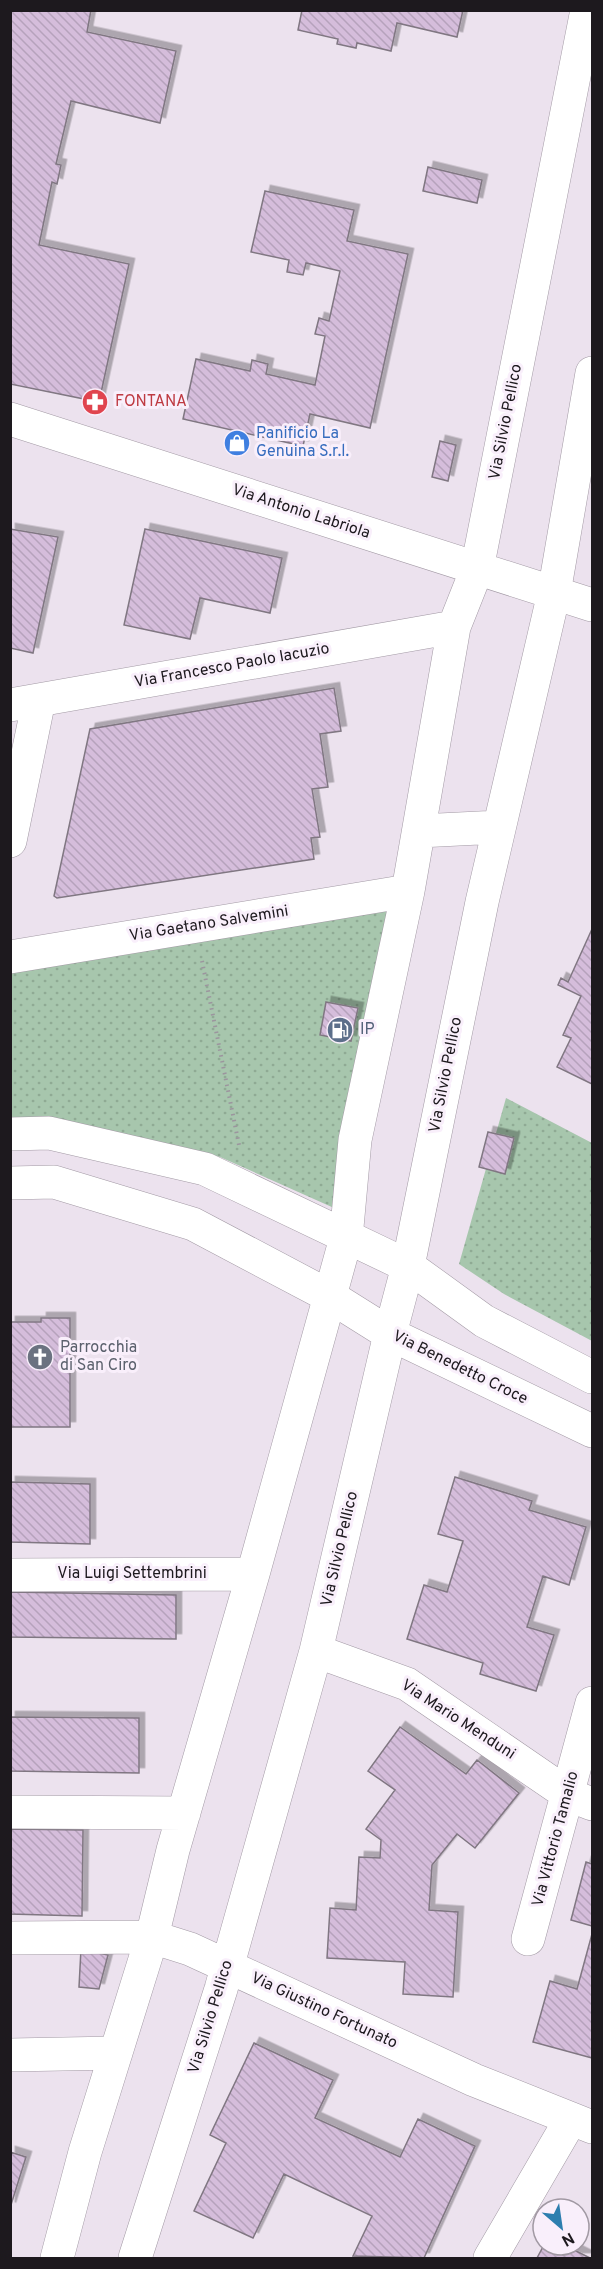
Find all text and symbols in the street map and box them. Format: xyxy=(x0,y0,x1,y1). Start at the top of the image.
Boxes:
street label: Via Silvio Pellico xyxy=(485,362,527,482)
pharmacy icon: FONTANA xyxy=(80,387,110,417)
place label: FONTANA xyxy=(115,392,187,412)
place label: Panificio La Genuina S.r.l. xyxy=(256,424,349,462)
shop icon: Panificio La Genuina S.r.l. xyxy=(222,428,252,458)
street label: Via Antonio Labriola xyxy=(229,480,373,544)
street label: Via Francesco Paolo Iacuzio xyxy=(133,639,331,693)
street label: Via Gaetano Salvemini xyxy=(128,902,290,946)
fuel station icon: IP xyxy=(325,1015,355,1045)
street label: Via Silvio Pellico xyxy=(425,1015,467,1135)
place label: IP xyxy=(360,1020,375,1040)
street label: Via Benedetto Croce xyxy=(389,1327,531,1409)
place label: Parrocchia di San Ciro xyxy=(60,1338,137,1376)
church icon: Parrocchia di San Ciro xyxy=(25,1342,55,1372)
street label: Via Silvio Pellico xyxy=(317,1489,363,1609)
street label: Via Luigi Settembrini xyxy=(57,1564,207,1584)
street label: Via Mario Menduni xyxy=(397,1675,519,1765)
street label: Via Vittorio Tamalio xyxy=(528,1769,584,1909)
street label: Via Silvio Pellico xyxy=(184,1958,238,2076)
street label: Via Giustino Fortunato xyxy=(247,1968,401,2054)
north arrow xyxy=(531,2197,591,2257)
text: N xyxy=(557,2227,577,2250)

